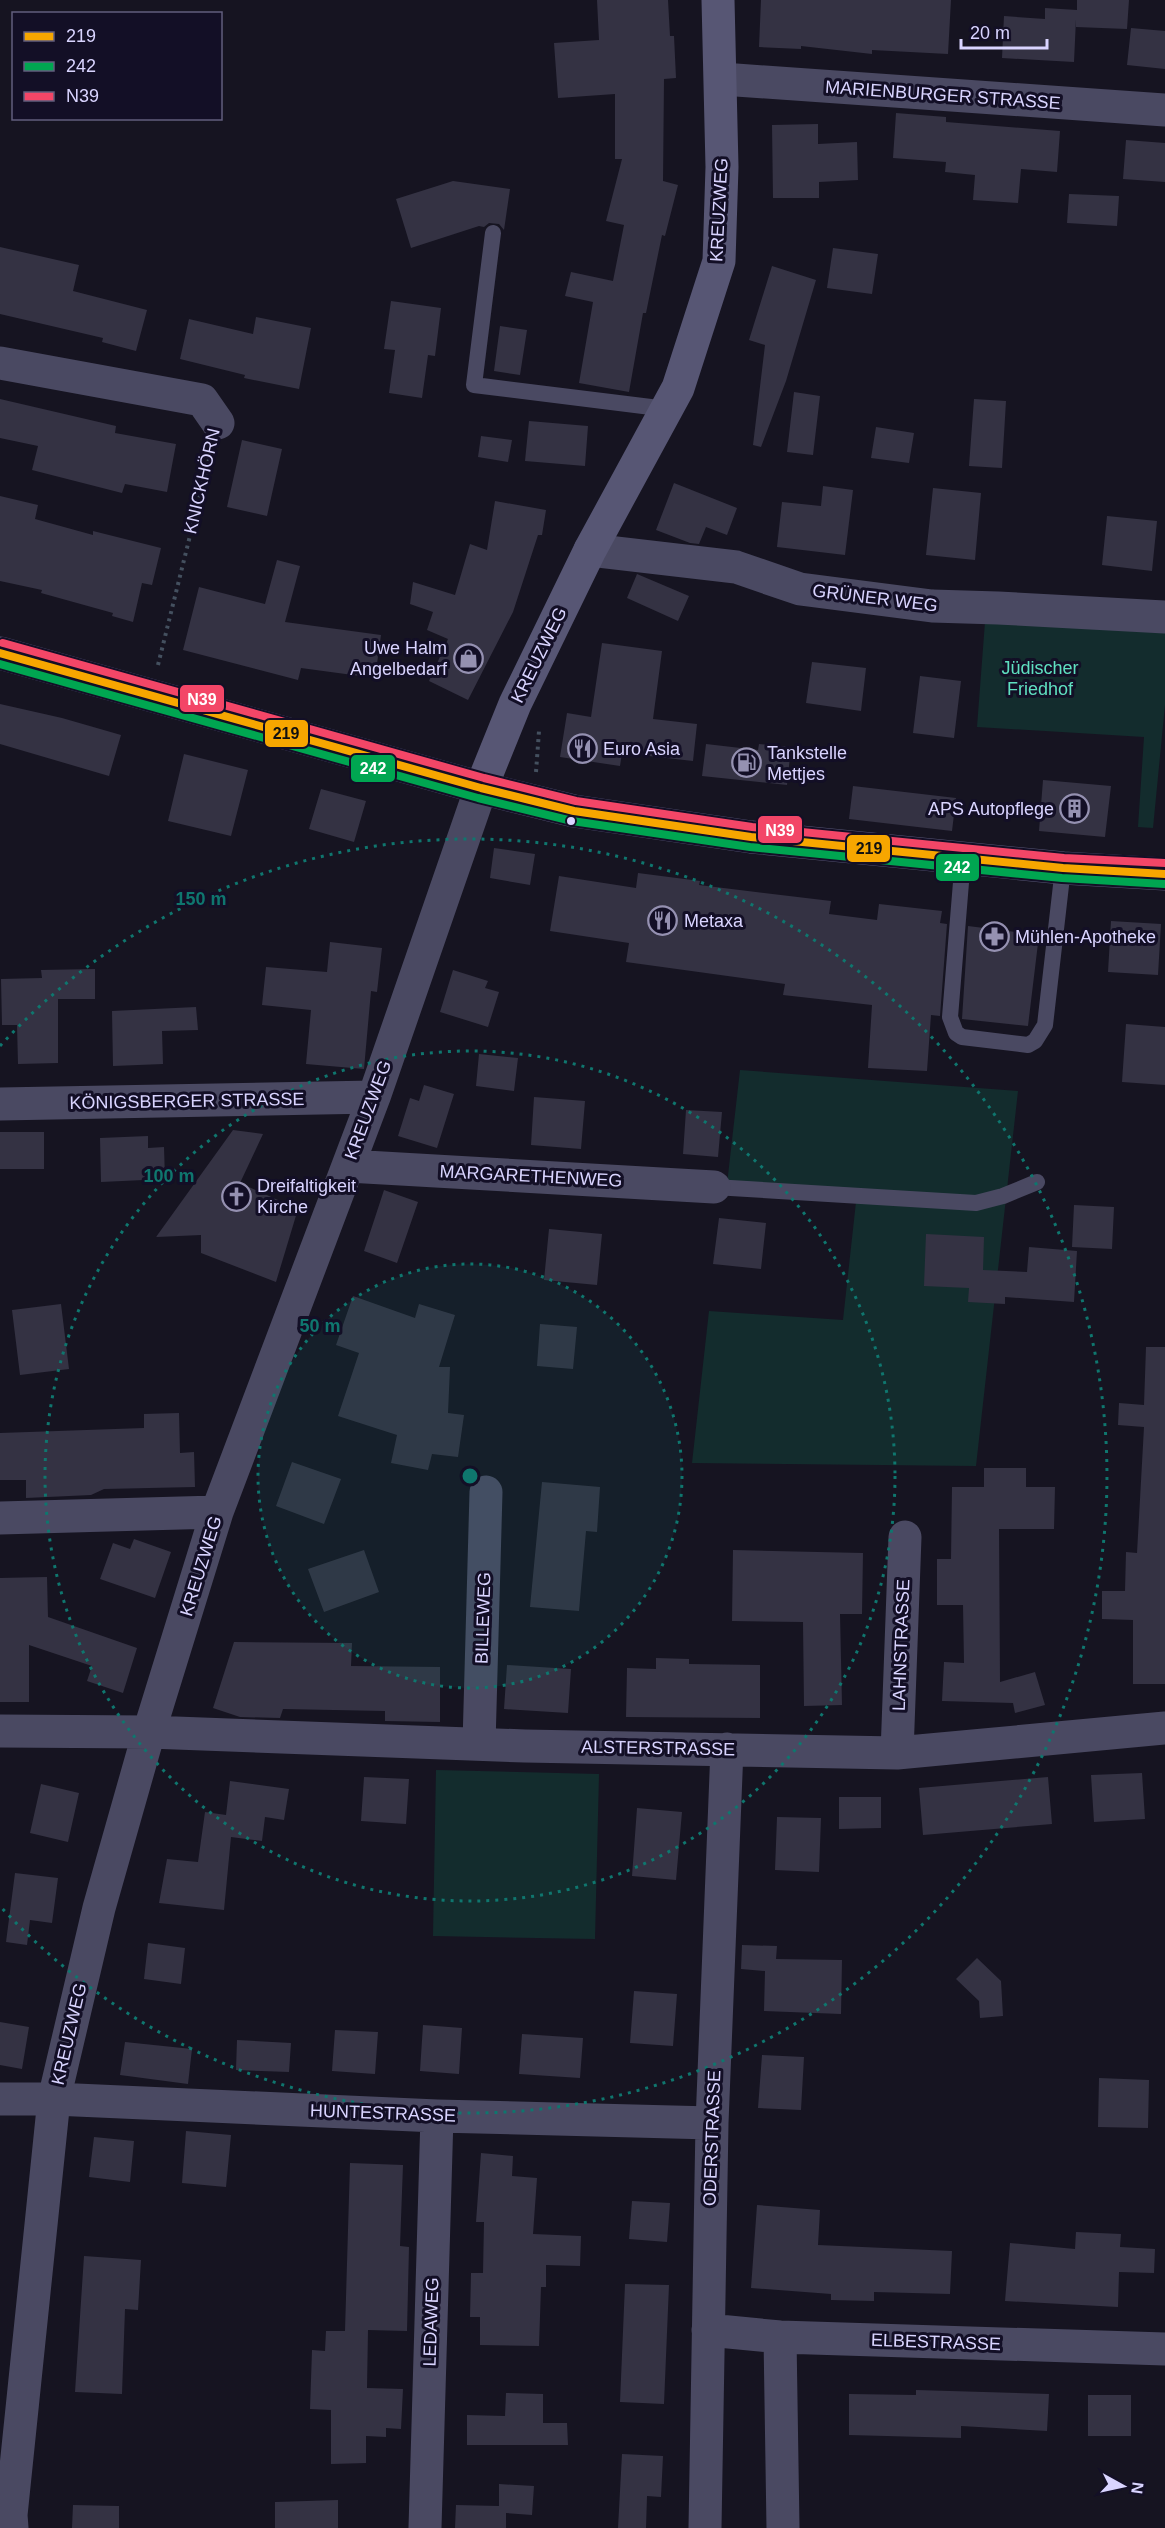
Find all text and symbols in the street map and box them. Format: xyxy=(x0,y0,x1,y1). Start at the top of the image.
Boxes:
legend xyxy=(12,12,222,120)
scale bar xyxy=(961,12,1046,50)
text: 20 m xyxy=(970,23,1010,43)
text: 219 xyxy=(66,26,96,46)
text: 242 xyxy=(66,56,96,76)
street label: MARIENBURGER STRASSE xyxy=(825,77,1061,113)
text: N39 xyxy=(66,86,99,106)
street label: KREUZWEG xyxy=(706,158,732,262)
street label: KNICKHÖRN xyxy=(180,426,224,536)
street label: GRÜNER WEG xyxy=(811,580,939,616)
street label: KREUZWEG xyxy=(507,604,571,706)
place label: Uwe Halm Angelbedarf xyxy=(350,638,448,679)
shop icon: Uwe Halm Angelbedarf xyxy=(452,642,484,674)
park label: Jüdischer Friedhof xyxy=(1001,658,1079,699)
line badge: N39 xyxy=(179,684,225,713)
text: N39 xyxy=(187,691,217,708)
line badge: 219 xyxy=(264,719,309,748)
text: 219 xyxy=(273,725,299,742)
restaurant icon: Euro Asia xyxy=(566,733,598,765)
place label: Euro Asia xyxy=(603,739,681,759)
place label: Tankstelle Mettjes xyxy=(767,743,847,784)
fuel station icon: Tankstelle Mettjes xyxy=(730,747,762,779)
line badge: 242 xyxy=(350,754,396,783)
text: 242 xyxy=(360,760,386,777)
building icon: APS Autopflege xyxy=(1059,793,1091,825)
place label: APS Autopflege xyxy=(928,799,1054,819)
unlabelled marker xyxy=(565,815,577,827)
line badge: N39 xyxy=(757,815,803,844)
text: N39 xyxy=(765,822,795,839)
line badge: 219 xyxy=(846,834,891,863)
text: 219 xyxy=(856,840,882,857)
line badge: 242 xyxy=(935,853,980,882)
text: 242 xyxy=(944,859,970,876)
text: 150 m xyxy=(175,889,227,909)
restaurant icon: Metaxa xyxy=(647,905,679,937)
place label: Metaxa xyxy=(684,911,744,931)
pharmacy icon: Mühlen-Apotheke xyxy=(978,921,1010,953)
place label: Mühlen-Apotheke xyxy=(1015,927,1156,947)
street label: KREUZWEG xyxy=(341,1058,395,1162)
street label: KÖNIGSBERGER STRASSE xyxy=(69,1089,305,1113)
street label: MARGARETHENWEG xyxy=(439,1161,623,1191)
text: 100 m xyxy=(143,1166,195,1186)
place label: Dreifaltigkeit Kirche xyxy=(257,1176,356,1217)
church icon: Dreifaltigkeit Kirche xyxy=(220,1180,252,1212)
text: 50 m xyxy=(299,1316,341,1336)
centre of rings xyxy=(460,1466,480,1486)
street label: KREUZWEG xyxy=(176,1513,226,1619)
street label: BILLEWEG xyxy=(471,1572,495,1664)
street label: LAHNSTRASSE xyxy=(889,1579,913,1711)
street label: ALSTERSTRASSE xyxy=(581,1737,735,1759)
street label: KREUZWEG xyxy=(48,1981,90,2087)
street label: ODERSTRASSE xyxy=(700,2070,724,2206)
street label: HUNTESTRASSE xyxy=(310,2100,456,2126)
street label: LEDAWEG xyxy=(419,2277,443,2367)
street label: ELBESTRASSE xyxy=(871,2330,1001,2354)
north arrow xyxy=(1093,2456,1153,2516)
text: N xyxy=(1128,2481,1147,2495)

